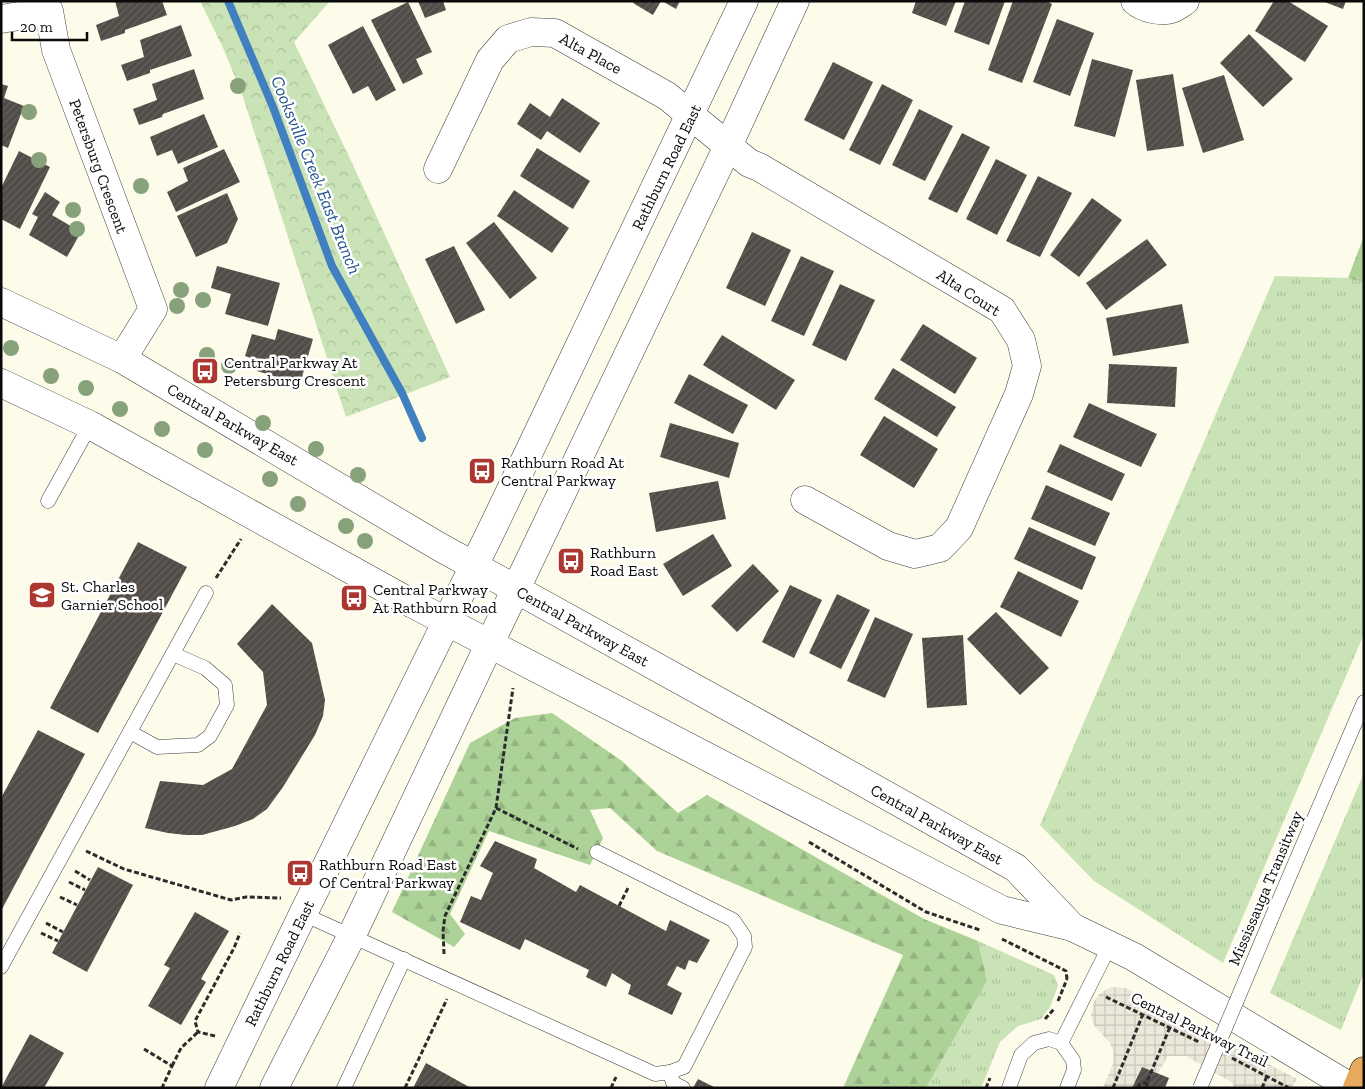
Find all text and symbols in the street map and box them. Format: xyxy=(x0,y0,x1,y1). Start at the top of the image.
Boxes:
scale bar xyxy=(12,10,88,42)
text: 20 m xyxy=(20,18,53,36)
street label: Alta Place xyxy=(556,29,625,78)
water label: Cooksville Creek East Branch xyxy=(266,73,366,277)
street label: Petersburg Crescent xyxy=(65,96,132,236)
street label: Rathburn Road East xyxy=(628,101,705,233)
street label: Alta Court xyxy=(933,265,1004,320)
place label: Central Parkway At Petersburg Crescent xyxy=(224,353,366,390)
bus stop icon: Central Parkway At Petersburg Crescent xyxy=(190,356,220,386)
street label: Central Parkway East xyxy=(164,379,302,470)
place label: Rathburn Road At Central Parkway xyxy=(501,453,624,490)
bus stop icon: Rathburn Road At Central Parkway xyxy=(467,456,497,486)
place label: Rathburn Road East xyxy=(590,543,658,580)
bus stop icon: Rathburn Road East xyxy=(556,546,586,576)
place label: St. Charles Garnier School xyxy=(61,577,163,614)
school or university icon: St. Charles Garnier School xyxy=(27,580,57,610)
place label: Central Parkway At Rathburn Road xyxy=(373,580,497,617)
street label: Central Parkway East xyxy=(513,582,652,671)
bus stop icon: Central Parkway At Rathburn Road xyxy=(339,583,369,613)
street label: Central Parkway East xyxy=(867,780,1006,869)
street label: Mississauga Transitway xyxy=(1224,807,1307,968)
place label: Rathburn Road East Of Central Parkway xyxy=(319,855,457,892)
bus stop icon: Rathburn Road East Of Central Parkway xyxy=(285,858,315,888)
street label: Rathburn Road East xyxy=(241,897,318,1029)
street label: Central Parkway Trail xyxy=(1128,988,1272,1071)

